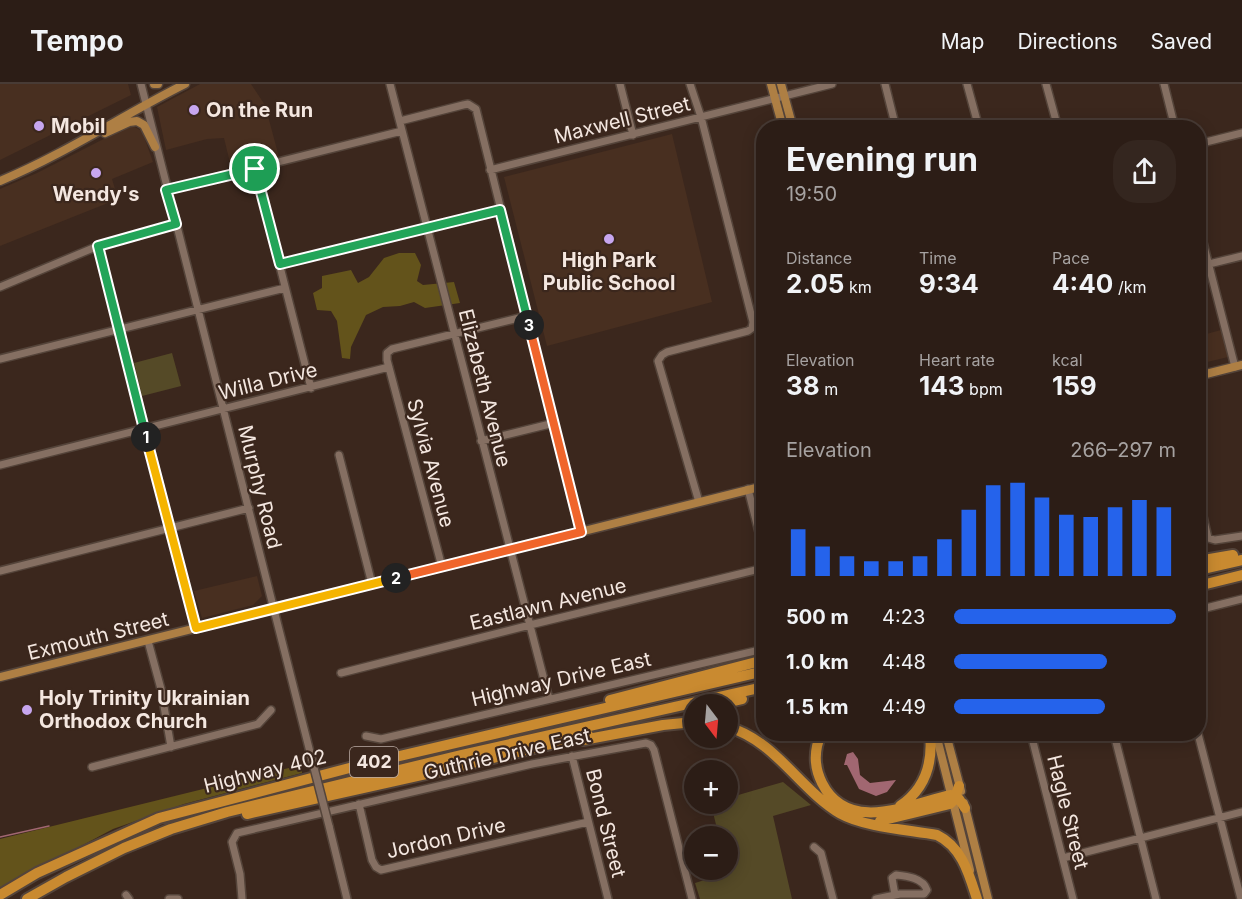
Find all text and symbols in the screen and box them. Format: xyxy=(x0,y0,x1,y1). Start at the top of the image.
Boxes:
text: Tempo xyxy=(30,24,124,58)
text: Map xyxy=(941,29,984,54)
text: Directions xyxy=(1017,29,1118,54)
text: Saved xyxy=(1151,29,1212,54)
street label: Maxwell Street xyxy=(551,91,693,149)
place label: On the Run xyxy=(206,98,313,122)
marker: On the Run xyxy=(187,103,201,117)
place label: Mobil xyxy=(51,114,105,138)
marker: Mobil xyxy=(32,119,46,133)
text: Evening run xyxy=(786,139,978,179)
button: share xyxy=(1113,140,1176,203)
pin xyxy=(229,143,280,194)
icon: arrive xyxy=(238,152,271,185)
marker: Wendy's xyxy=(89,166,103,180)
place label: Wendy's xyxy=(53,182,139,206)
text: 19:50 xyxy=(786,182,837,206)
marker: High Park Public School xyxy=(602,232,616,246)
place label: High Park Public School xyxy=(543,248,675,295)
text: Distance xyxy=(786,248,852,268)
text: Time xyxy=(919,248,957,268)
text: Pace xyxy=(1052,248,1090,268)
text: 2.05 xyxy=(786,268,844,299)
text: 9:34 xyxy=(919,268,979,299)
text: 4:40 xyxy=(1052,268,1113,299)
text: km xyxy=(844,277,872,297)
text: /km xyxy=(1113,277,1146,297)
street label: Elizabeth Avenue xyxy=(454,306,516,470)
pin: 3 xyxy=(514,310,544,340)
text: 3 xyxy=(524,315,534,335)
text: Elevation xyxy=(786,350,855,370)
text: Heart rate xyxy=(919,350,995,370)
text: kcal xyxy=(1052,350,1083,370)
street label: Willa Drive xyxy=(216,357,320,405)
text: 38 xyxy=(786,370,820,401)
text: 143 xyxy=(919,370,965,401)
text: 159 xyxy=(1052,370,1097,401)
text: m xyxy=(820,379,838,399)
text: bpm xyxy=(965,379,1003,399)
street label: Sylvia Avenue xyxy=(402,396,460,530)
pin: 1 xyxy=(131,422,161,452)
street label: Murphy Road xyxy=(233,423,287,551)
text: 1 xyxy=(143,427,149,447)
text: Elevation xyxy=(786,438,872,462)
text: 266–297 m xyxy=(1070,438,1176,462)
pin: 2 xyxy=(381,563,411,593)
text: 2 xyxy=(391,568,401,588)
street label: Eastlawn Avenue xyxy=(467,573,629,635)
text: 500 m xyxy=(786,605,849,629)
text: 4:23 xyxy=(882,605,925,629)
street label: Exmouth Street xyxy=(25,607,172,665)
street label: Highway Drive East xyxy=(469,647,654,711)
text: 1.0 km xyxy=(786,650,849,674)
text: 4:48 xyxy=(882,650,926,674)
place label: Holy Trinity Ukrainian Orthodox Church xyxy=(39,686,250,733)
north arrow xyxy=(684,694,738,748)
map controls xyxy=(684,694,738,880)
text: 1.5 km xyxy=(786,695,849,719)
text: 4:49 xyxy=(882,695,926,719)
marker: Holy Trinity Ukrainian Orthodox Church xyxy=(20,703,34,717)
street label: Guthrie Drive East xyxy=(421,723,593,785)
street label: Highway 402 xyxy=(201,744,329,798)
road number: 402 xyxy=(350,747,398,777)
street label: Hagle Street xyxy=(1042,752,1094,872)
button: + xyxy=(684,760,738,814)
street label: Bond Street xyxy=(581,766,631,880)
street label: Jordon Drive xyxy=(384,813,508,863)
button: − xyxy=(684,826,738,880)

